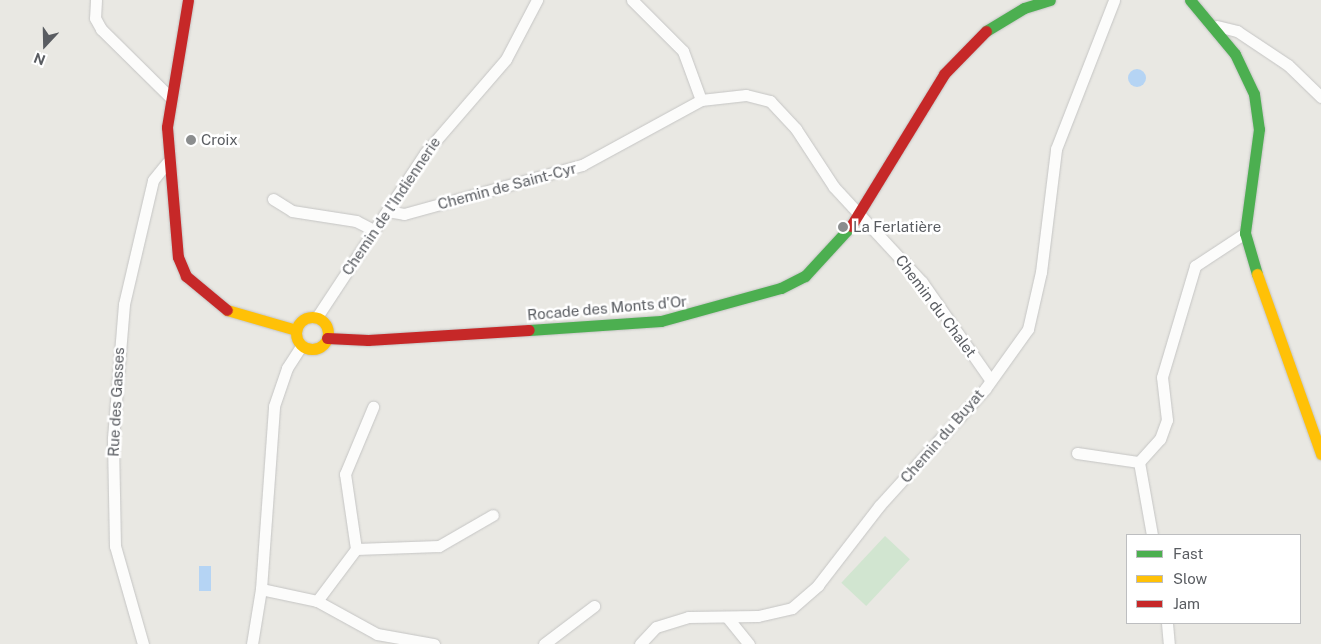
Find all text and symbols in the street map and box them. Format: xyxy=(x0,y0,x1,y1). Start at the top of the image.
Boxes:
north arrow xyxy=(20,20,70,70)
text: N xyxy=(32,50,48,68)
place label: Croix xyxy=(201,131,238,149)
street label: Chemin de l'Indiennerie xyxy=(338,133,444,279)
marker: Croix xyxy=(185,134,197,146)
street label: Chemin de Saint-Cyr xyxy=(435,159,579,213)
place label: La Ferlatière xyxy=(853,218,941,236)
marker: La Ferlatière xyxy=(837,221,849,233)
street label: Chemin du Chalet xyxy=(892,251,980,361)
street label: Rocade des Monts d'Or xyxy=(526,292,688,324)
street label: Rue des Gasses xyxy=(104,347,128,457)
street label: Chemin du Buyat xyxy=(896,385,988,487)
legend xyxy=(1126,534,1301,624)
text: Fast xyxy=(1173,545,1203,562)
text: Slow xyxy=(1173,570,1207,587)
text: Jam xyxy=(1173,595,1200,612)

